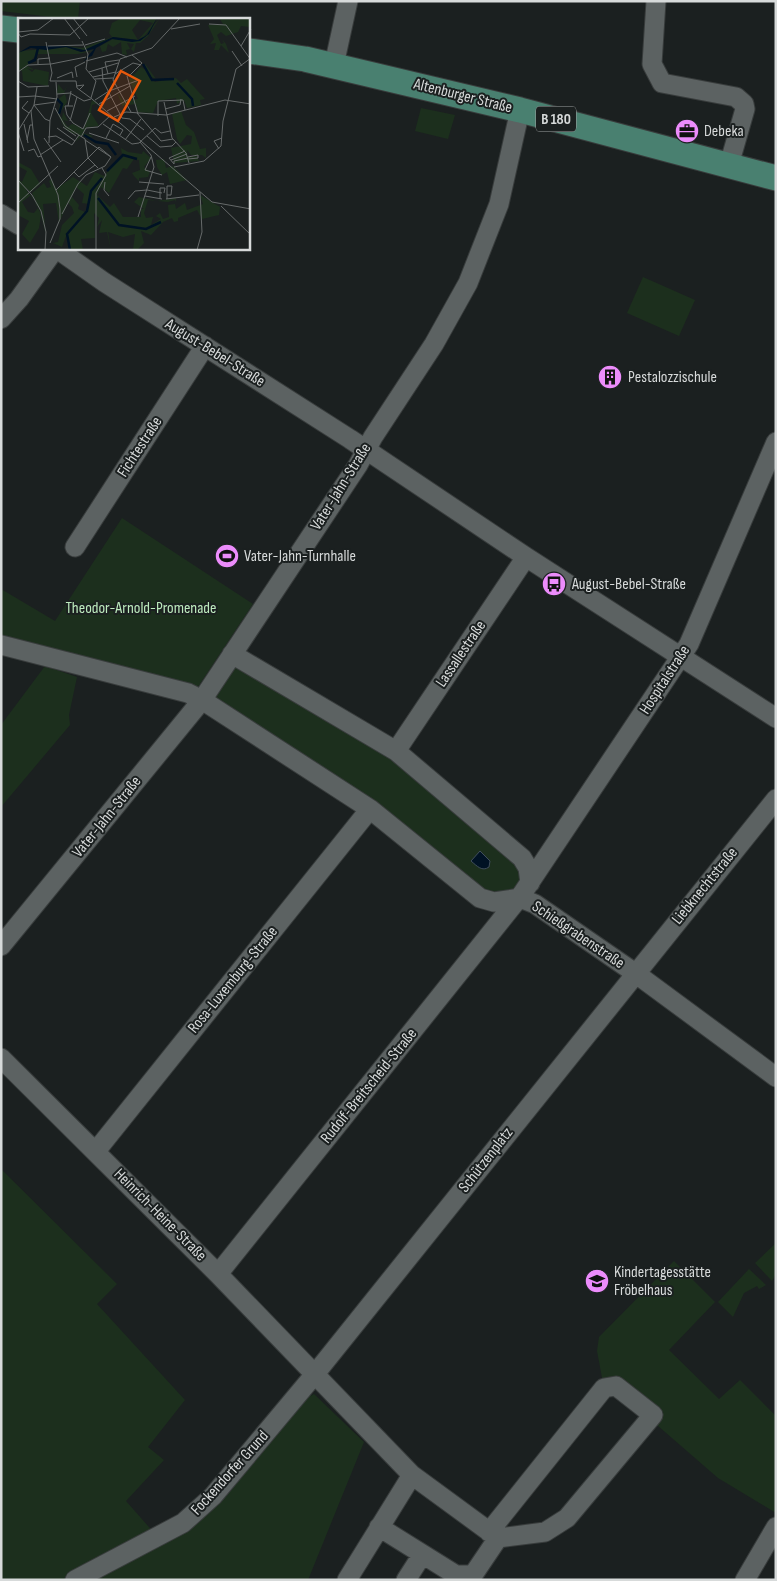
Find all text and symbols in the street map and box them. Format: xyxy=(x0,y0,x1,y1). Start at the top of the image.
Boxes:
inset map xyxy=(18,18,250,250)
street label: Altenburger Straße xyxy=(411,74,514,117)
road number: B 180 xyxy=(536,106,576,132)
office icon: Debeka xyxy=(674,118,700,144)
place label: Debeka xyxy=(704,122,744,141)
street label: August-Bebel-Straße xyxy=(161,314,268,391)
building icon: Pestalozzischule xyxy=(597,364,623,390)
place label: Pestalozzischule xyxy=(628,368,717,387)
street label: Fichtestraße xyxy=(113,413,167,481)
street label: Vater-Jahn-Straße xyxy=(307,440,375,534)
sports icon: Vater-Jahn-Turnhalle xyxy=(214,543,240,569)
place label: Vater-Jahn-Turnhalle xyxy=(244,547,356,566)
bus stop icon: August-Bebel-Straße xyxy=(541,571,567,597)
place label: August-Bebel-Straße xyxy=(571,575,686,594)
park label: Theodor-Arnold-Promenade xyxy=(66,599,216,618)
street label: Lassallestraße xyxy=(432,617,490,691)
street label: Hospitalstraße xyxy=(636,642,694,718)
street label: Vater-Jahn-Straße xyxy=(68,773,146,861)
street label: Liebknechtstraße xyxy=(668,844,742,928)
street label: Schießgrabenstraße xyxy=(528,897,628,973)
street label: Rosa-Luxemburg-Straße xyxy=(184,923,282,1037)
street label: Rudolf-Breitscheid-Straße xyxy=(317,1025,421,1147)
street label: Schützenplatz xyxy=(455,1124,517,1196)
street label: Heinrich-Heine-Straße xyxy=(110,1165,210,1265)
place label: Kindertagesstätte Fröbelhaus xyxy=(614,1263,711,1300)
school or university icon: Kindertagesstätte Fröbelhaus xyxy=(584,1268,610,1294)
street label: Fockendorfer Grund xyxy=(187,1427,273,1519)

